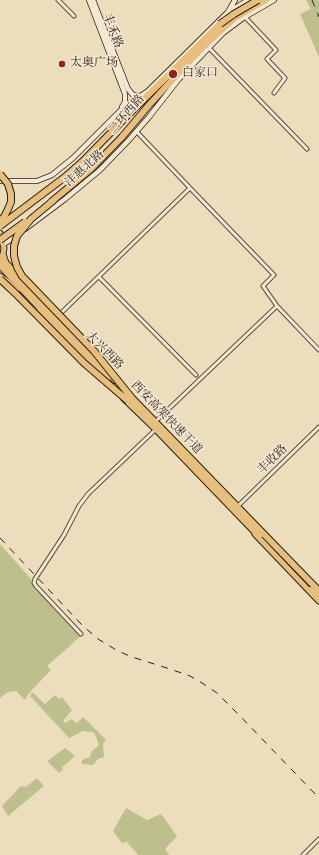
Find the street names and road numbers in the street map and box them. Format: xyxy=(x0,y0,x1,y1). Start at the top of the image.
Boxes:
street label: 丰禾路 xyxy=(99,12,125,50)
street label: 二环西路 xyxy=(106,92,148,138)
street label: 沣惠北路 xyxy=(62,148,108,190)
street label: 大兴西路 xyxy=(82,329,126,373)
street label: 西安高架快速干道 xyxy=(127,378,205,458)
street label: 丰收路 xyxy=(255,442,291,478)

